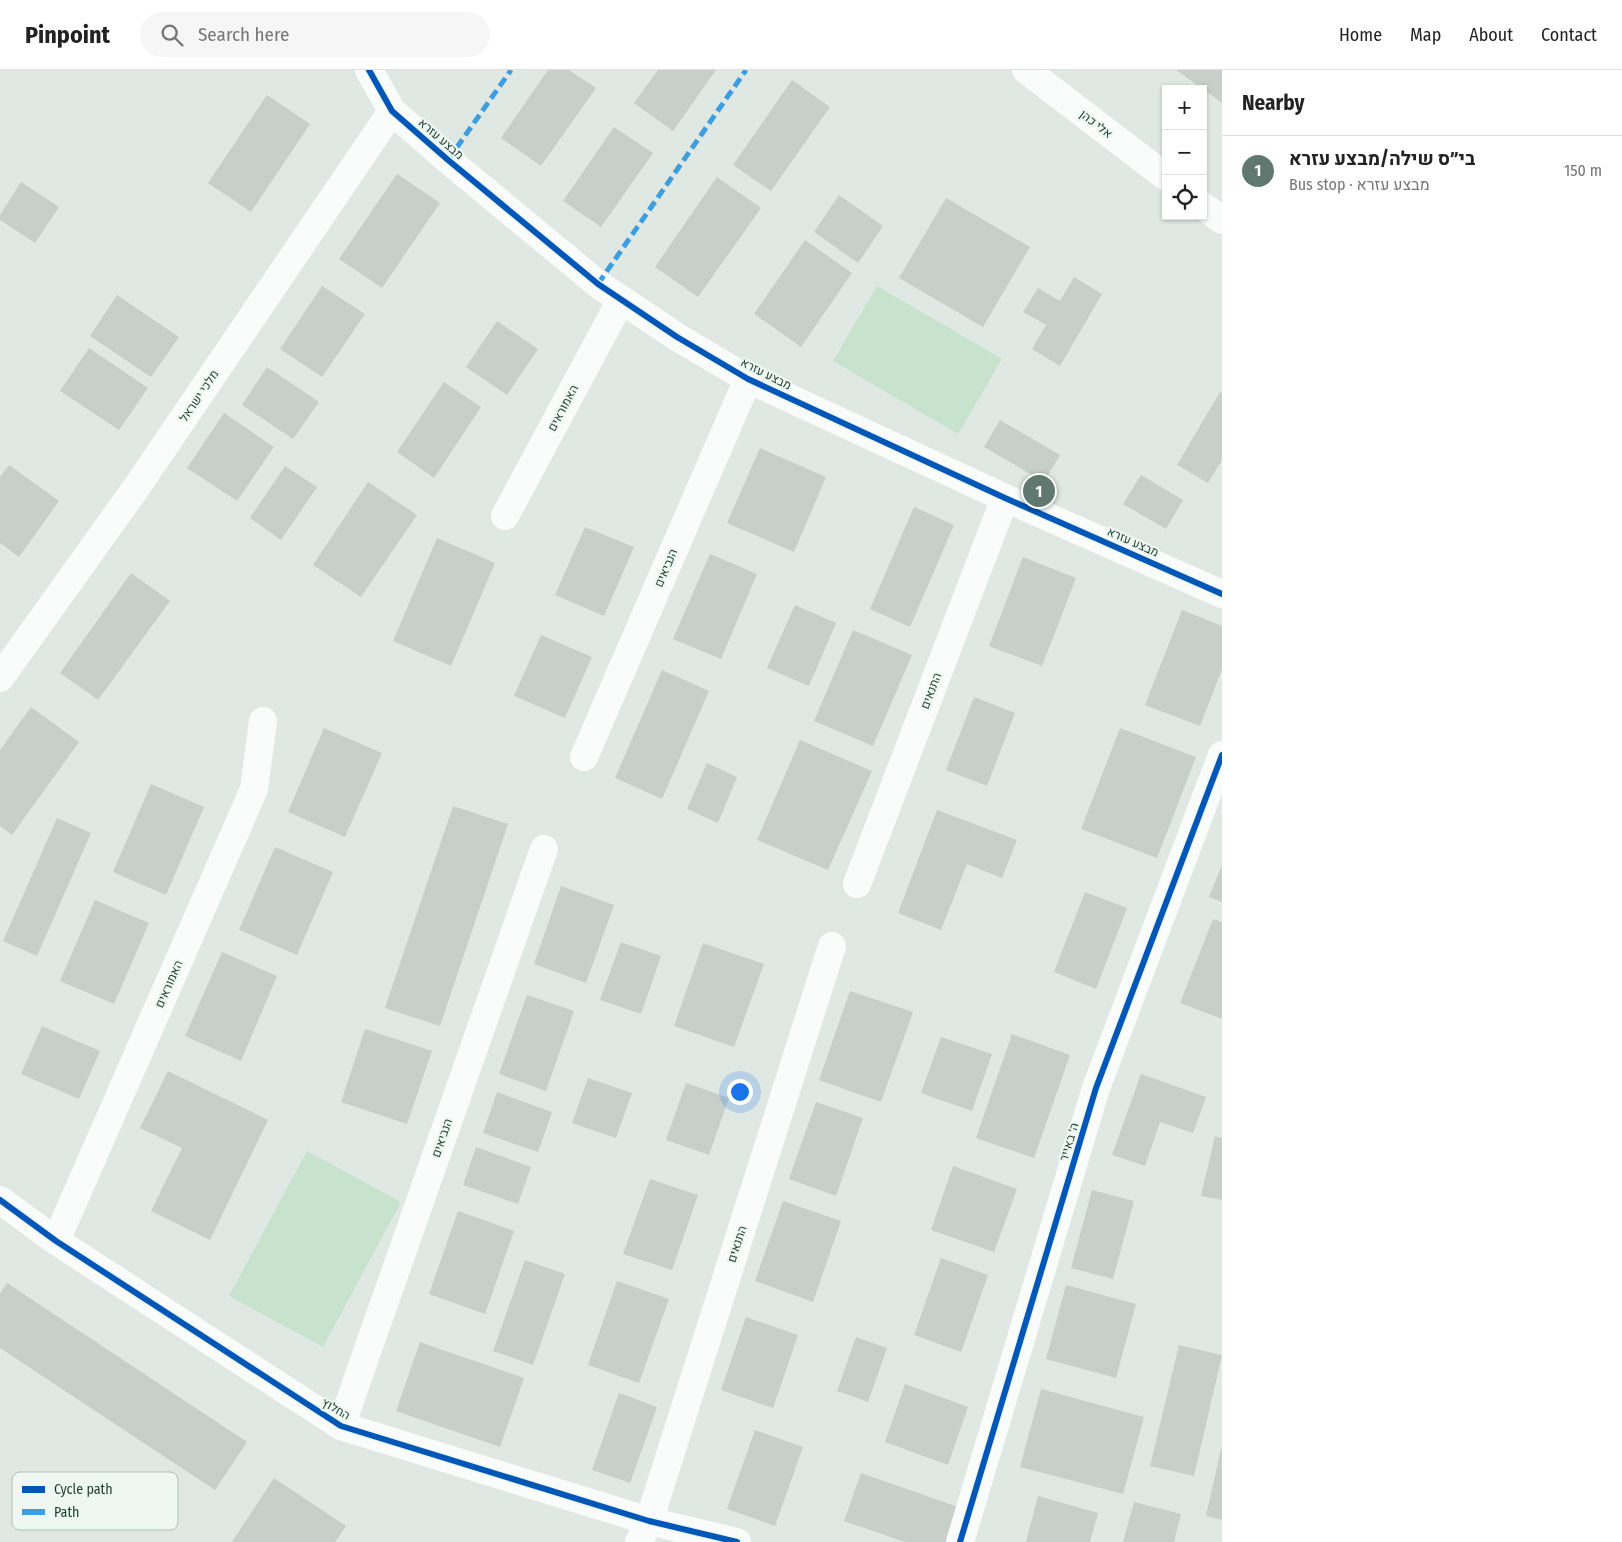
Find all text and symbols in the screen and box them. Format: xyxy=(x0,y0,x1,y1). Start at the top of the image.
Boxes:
search box xyxy=(140,12,490,57)
text: Pinpoint xyxy=(25,21,110,49)
icon: search xyxy=(158,21,186,49)
text: Search here xyxy=(198,23,289,46)
text: Home xyxy=(1339,24,1382,46)
text: Map xyxy=(1410,24,1441,46)
text: About xyxy=(1469,24,1513,46)
text: Contact xyxy=(1541,24,1597,46)
map controls xyxy=(1162,85,1207,220)
button: + xyxy=(1162,85,1207,130)
text: Nearby xyxy=(1242,90,1304,116)
street label: אלי כהן xyxy=(1077,107,1115,141)
street label: מבצע עזרא xyxy=(416,116,466,162)
button: − xyxy=(1162,130,1207,175)
text: בי״ס שילה/מבצע עזרא xyxy=(1289,147,1475,170)
text: 1 xyxy=(1255,161,1261,180)
text: 150 m xyxy=(1564,161,1602,180)
button: locate xyxy=(1162,175,1207,220)
text: Bus stop · מבצע עזרא xyxy=(1289,175,1430,194)
street label: מבצע עזרא xyxy=(738,355,794,393)
street label: מלכי ישראל xyxy=(177,367,221,425)
street label: האמוראים xyxy=(545,382,581,434)
pin: 1 xyxy=(1023,472,1055,510)
street label: מבצע עזרא xyxy=(1105,524,1161,560)
street label: הנביאים xyxy=(652,547,680,589)
street label: התנאים xyxy=(918,671,944,711)
street label: האמוראים xyxy=(152,958,186,1010)
your location xyxy=(727,1079,753,1105)
street label: הנביאים xyxy=(429,1117,455,1159)
street label: ה' באייר xyxy=(1057,1121,1081,1163)
street label: התנאים xyxy=(724,1224,750,1264)
street label: החלוץ xyxy=(319,1395,353,1423)
legend xyxy=(12,1472,178,1530)
text: Cycle path xyxy=(54,1481,113,1498)
text: Path xyxy=(54,1504,79,1521)

